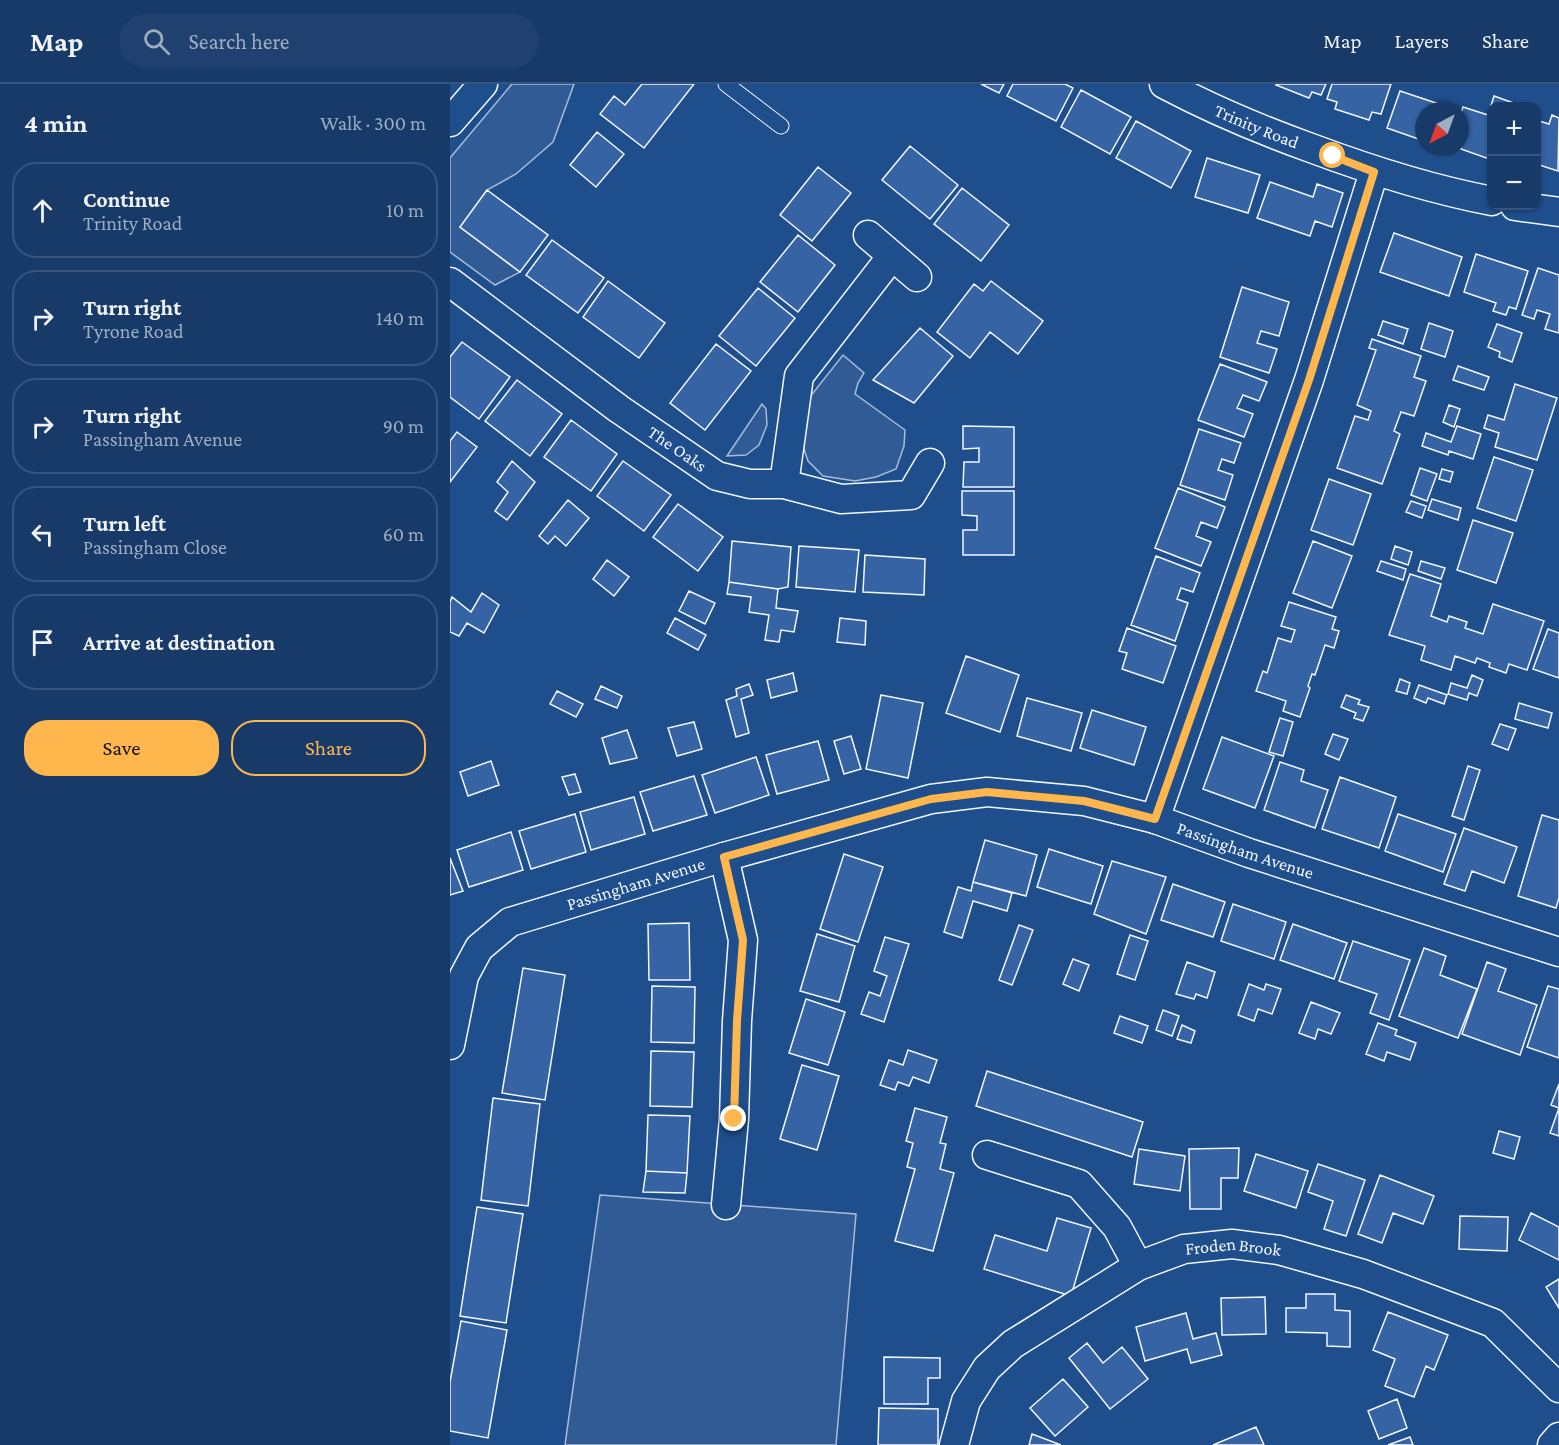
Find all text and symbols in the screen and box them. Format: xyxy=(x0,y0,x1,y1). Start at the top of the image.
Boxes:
search box xyxy=(119,14,539,68)
icon: search xyxy=(140,25,173,58)
text: Map xyxy=(30,26,83,57)
text: Search here xyxy=(188,29,289,54)
text: Map xyxy=(1323,29,1362,53)
text: Layers xyxy=(1395,29,1449,53)
text: Share xyxy=(1482,29,1529,53)
street label: Trinity Road xyxy=(1211,100,1302,153)
north arrow xyxy=(1415,102,1469,156)
map controls xyxy=(1487,102,1541,210)
button: + xyxy=(1487,102,1541,156)
text: 4 min xyxy=(24,109,88,138)
text: Walk · 300 m xyxy=(320,112,426,134)
route start xyxy=(1319,142,1345,168)
button: − xyxy=(1487,156,1541,210)
text: Continue xyxy=(83,187,170,212)
icon: ahead xyxy=(26,194,59,227)
text: 10 m xyxy=(386,199,424,221)
text: Trinity Road xyxy=(83,212,182,234)
text: Turn right xyxy=(83,295,181,320)
icon: right xyxy=(26,302,59,335)
text: 140 m xyxy=(376,307,424,329)
text: Tyrone Road xyxy=(83,320,184,342)
text: Turn right xyxy=(83,403,181,428)
icon: right xyxy=(26,410,59,443)
text: 90 m xyxy=(383,415,424,437)
street label: The Oaks xyxy=(644,422,710,476)
text: Passingham Avenue xyxy=(83,428,242,450)
text: Turn left xyxy=(83,511,166,536)
icon: left xyxy=(26,518,59,551)
text: 60 m xyxy=(383,523,424,545)
text: Passingham Close xyxy=(83,536,227,558)
icon: arrive xyxy=(26,626,59,659)
text: Arrive at destination xyxy=(83,630,275,655)
button: Save xyxy=(24,720,219,776)
button: Share xyxy=(231,720,426,776)
street label: Passingham Avenue xyxy=(1174,818,1316,883)
street label: Passingham Avenue xyxy=(564,853,707,914)
route end xyxy=(720,1105,746,1131)
street label: Froden Brook xyxy=(1184,1234,1283,1260)

